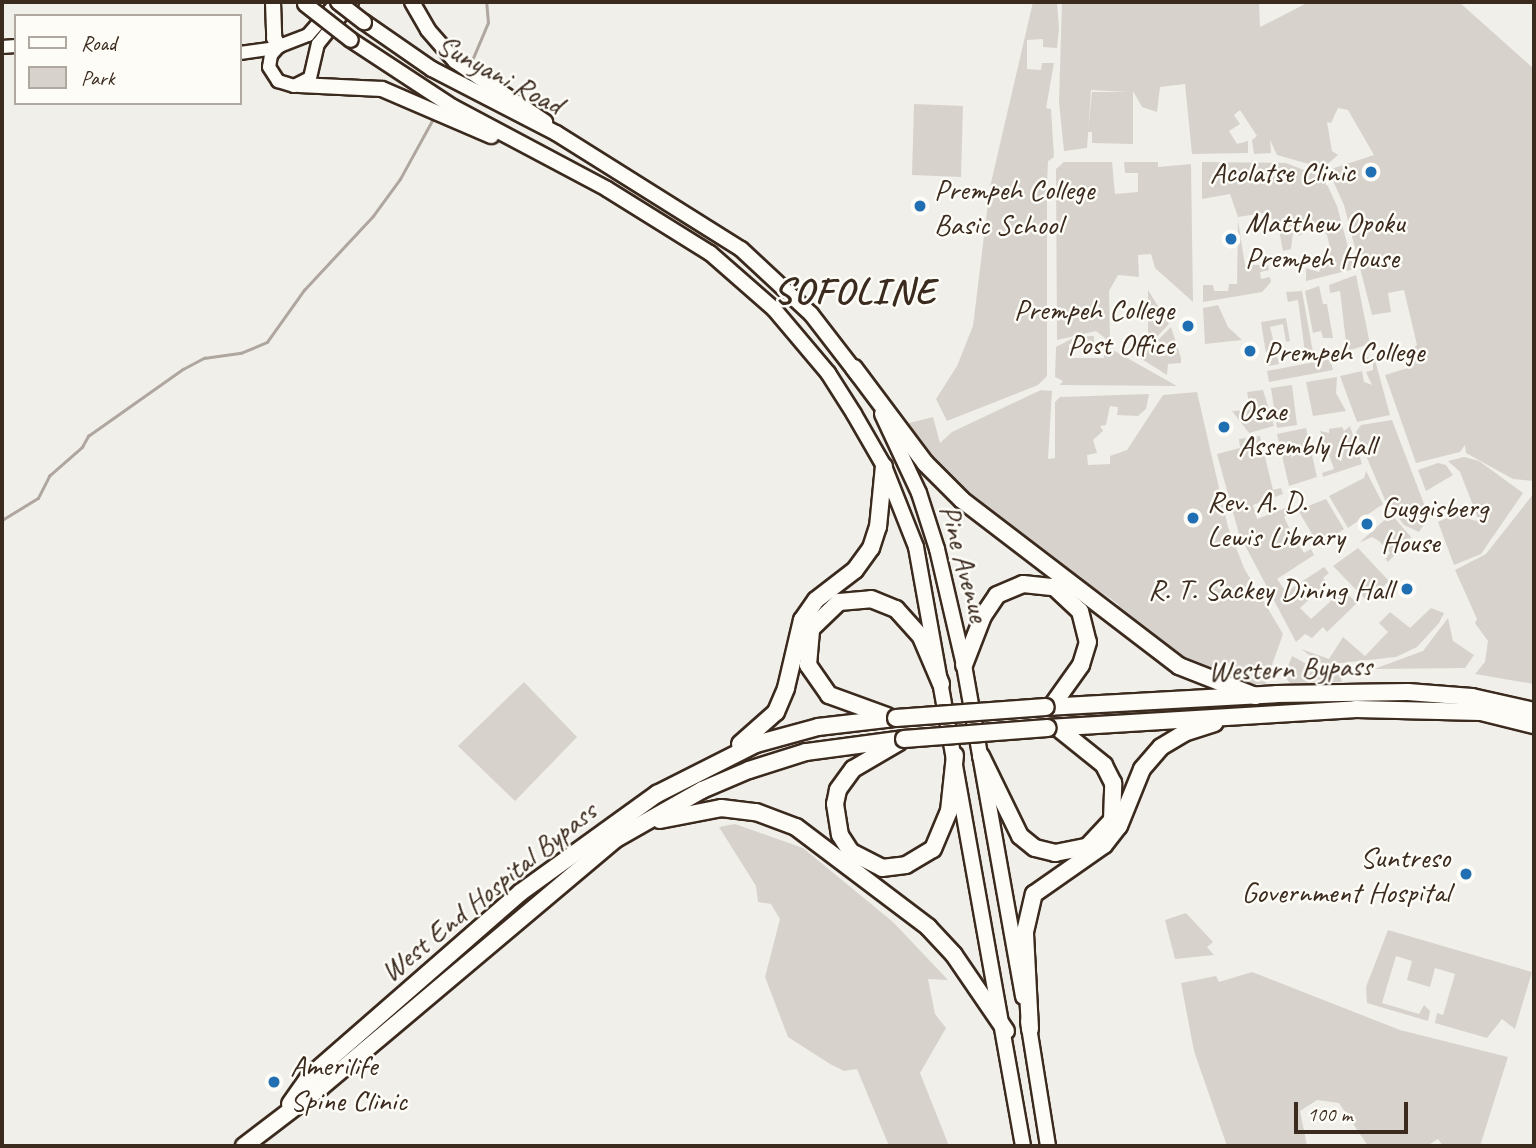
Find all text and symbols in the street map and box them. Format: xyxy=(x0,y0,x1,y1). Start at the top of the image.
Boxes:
legend xyxy=(14,14,242,105)
street label: Sunyani Road xyxy=(431,26,569,122)
text: Road xyxy=(81,30,116,56)
text: Park xyxy=(81,65,114,91)
place label: Acolatse Clinic xyxy=(1209,154,1355,190)
marker: Acolatse Clinic xyxy=(1361,162,1381,182)
place label: Prempeh College Basic School xyxy=(934,171,1094,242)
marker: Prempeh College Basic School xyxy=(912,198,928,214)
place label: Matthew Opoku Prempeh House xyxy=(1245,204,1405,274)
marker: Matthew Opoku Prempeh House xyxy=(1223,231,1239,247)
district label: SOFOLINE xyxy=(774,269,936,313)
place label: Prempeh College Post Office xyxy=(1014,291,1174,362)
marker: Prempeh College Post Office xyxy=(1180,318,1196,334)
place label: Prempeh College xyxy=(1264,333,1424,369)
marker: Prempeh College xyxy=(1242,343,1258,359)
place label: Osae Assembly Hall xyxy=(1238,392,1376,462)
marker: Osae Assembly Hall xyxy=(1216,419,1232,435)
place label: Rev. A. D. Lewis Library xyxy=(1207,483,1344,554)
place label: Guggisberg House xyxy=(1381,489,1488,560)
street label: Pine Avenue xyxy=(932,501,998,625)
marker: Rev. A. D. Lewis Library xyxy=(1185,510,1201,526)
marker: Guggisberg House xyxy=(1359,516,1375,532)
place label: R. T. Sackey Dining Hall xyxy=(1146,571,1393,607)
marker: R. T. Sackey Dining Hall xyxy=(1399,581,1415,597)
street label: Western Bypass xyxy=(1207,647,1373,689)
street label: West End Hospital Bypass xyxy=(373,793,603,989)
place label: Suntreso Government Hospital xyxy=(1241,839,1450,909)
marker: Suntreso Government Hospital xyxy=(1456,864,1476,884)
place label: Amerilife Spine Clinic xyxy=(290,1047,407,1118)
marker: Amerilife Spine Clinic xyxy=(264,1072,284,1092)
scale bar xyxy=(1298,1088,1412,1132)
text: 100 m xyxy=(1307,1101,1352,1127)

